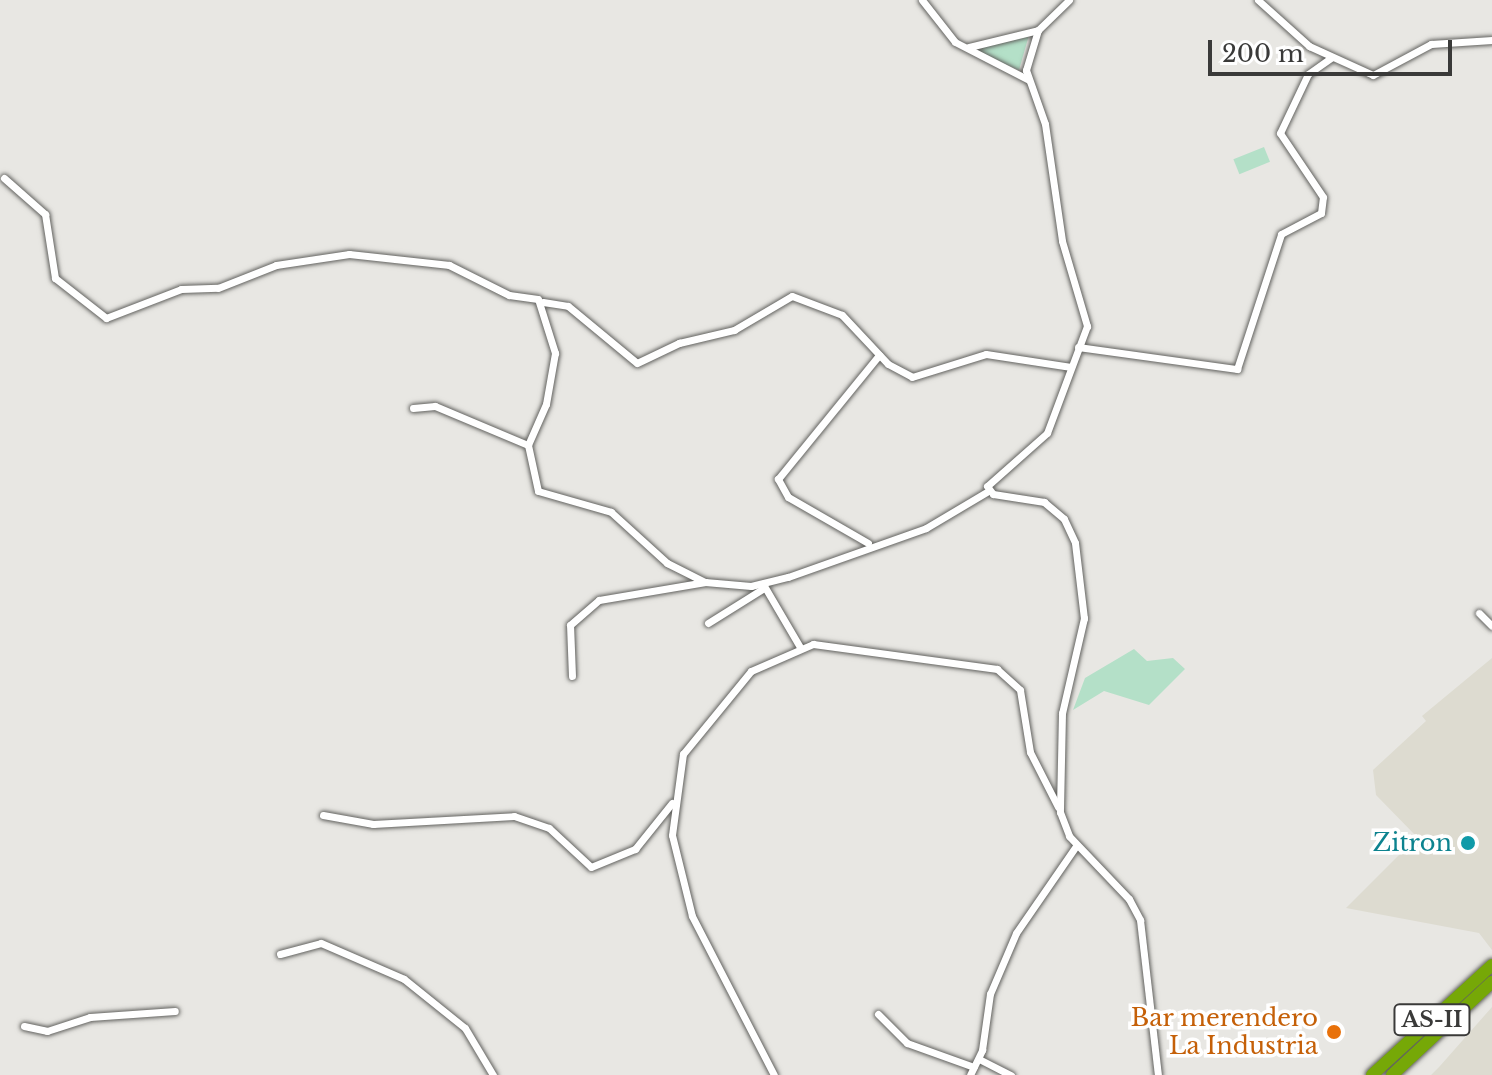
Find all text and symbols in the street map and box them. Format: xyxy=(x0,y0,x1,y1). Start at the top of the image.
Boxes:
scale bar xyxy=(1212,24,1456,74)
text: 200 m xyxy=(1222,39,1304,68)
place label: Zitron xyxy=(1373,829,1452,857)
marker: Zitron xyxy=(1459,834,1477,852)
road number: AS-II xyxy=(1392,1002,1472,1038)
place label: Bar merendero La Industria xyxy=(1130,1004,1318,1060)
marker: Bar merendero La Industria xyxy=(1325,1023,1343,1041)

